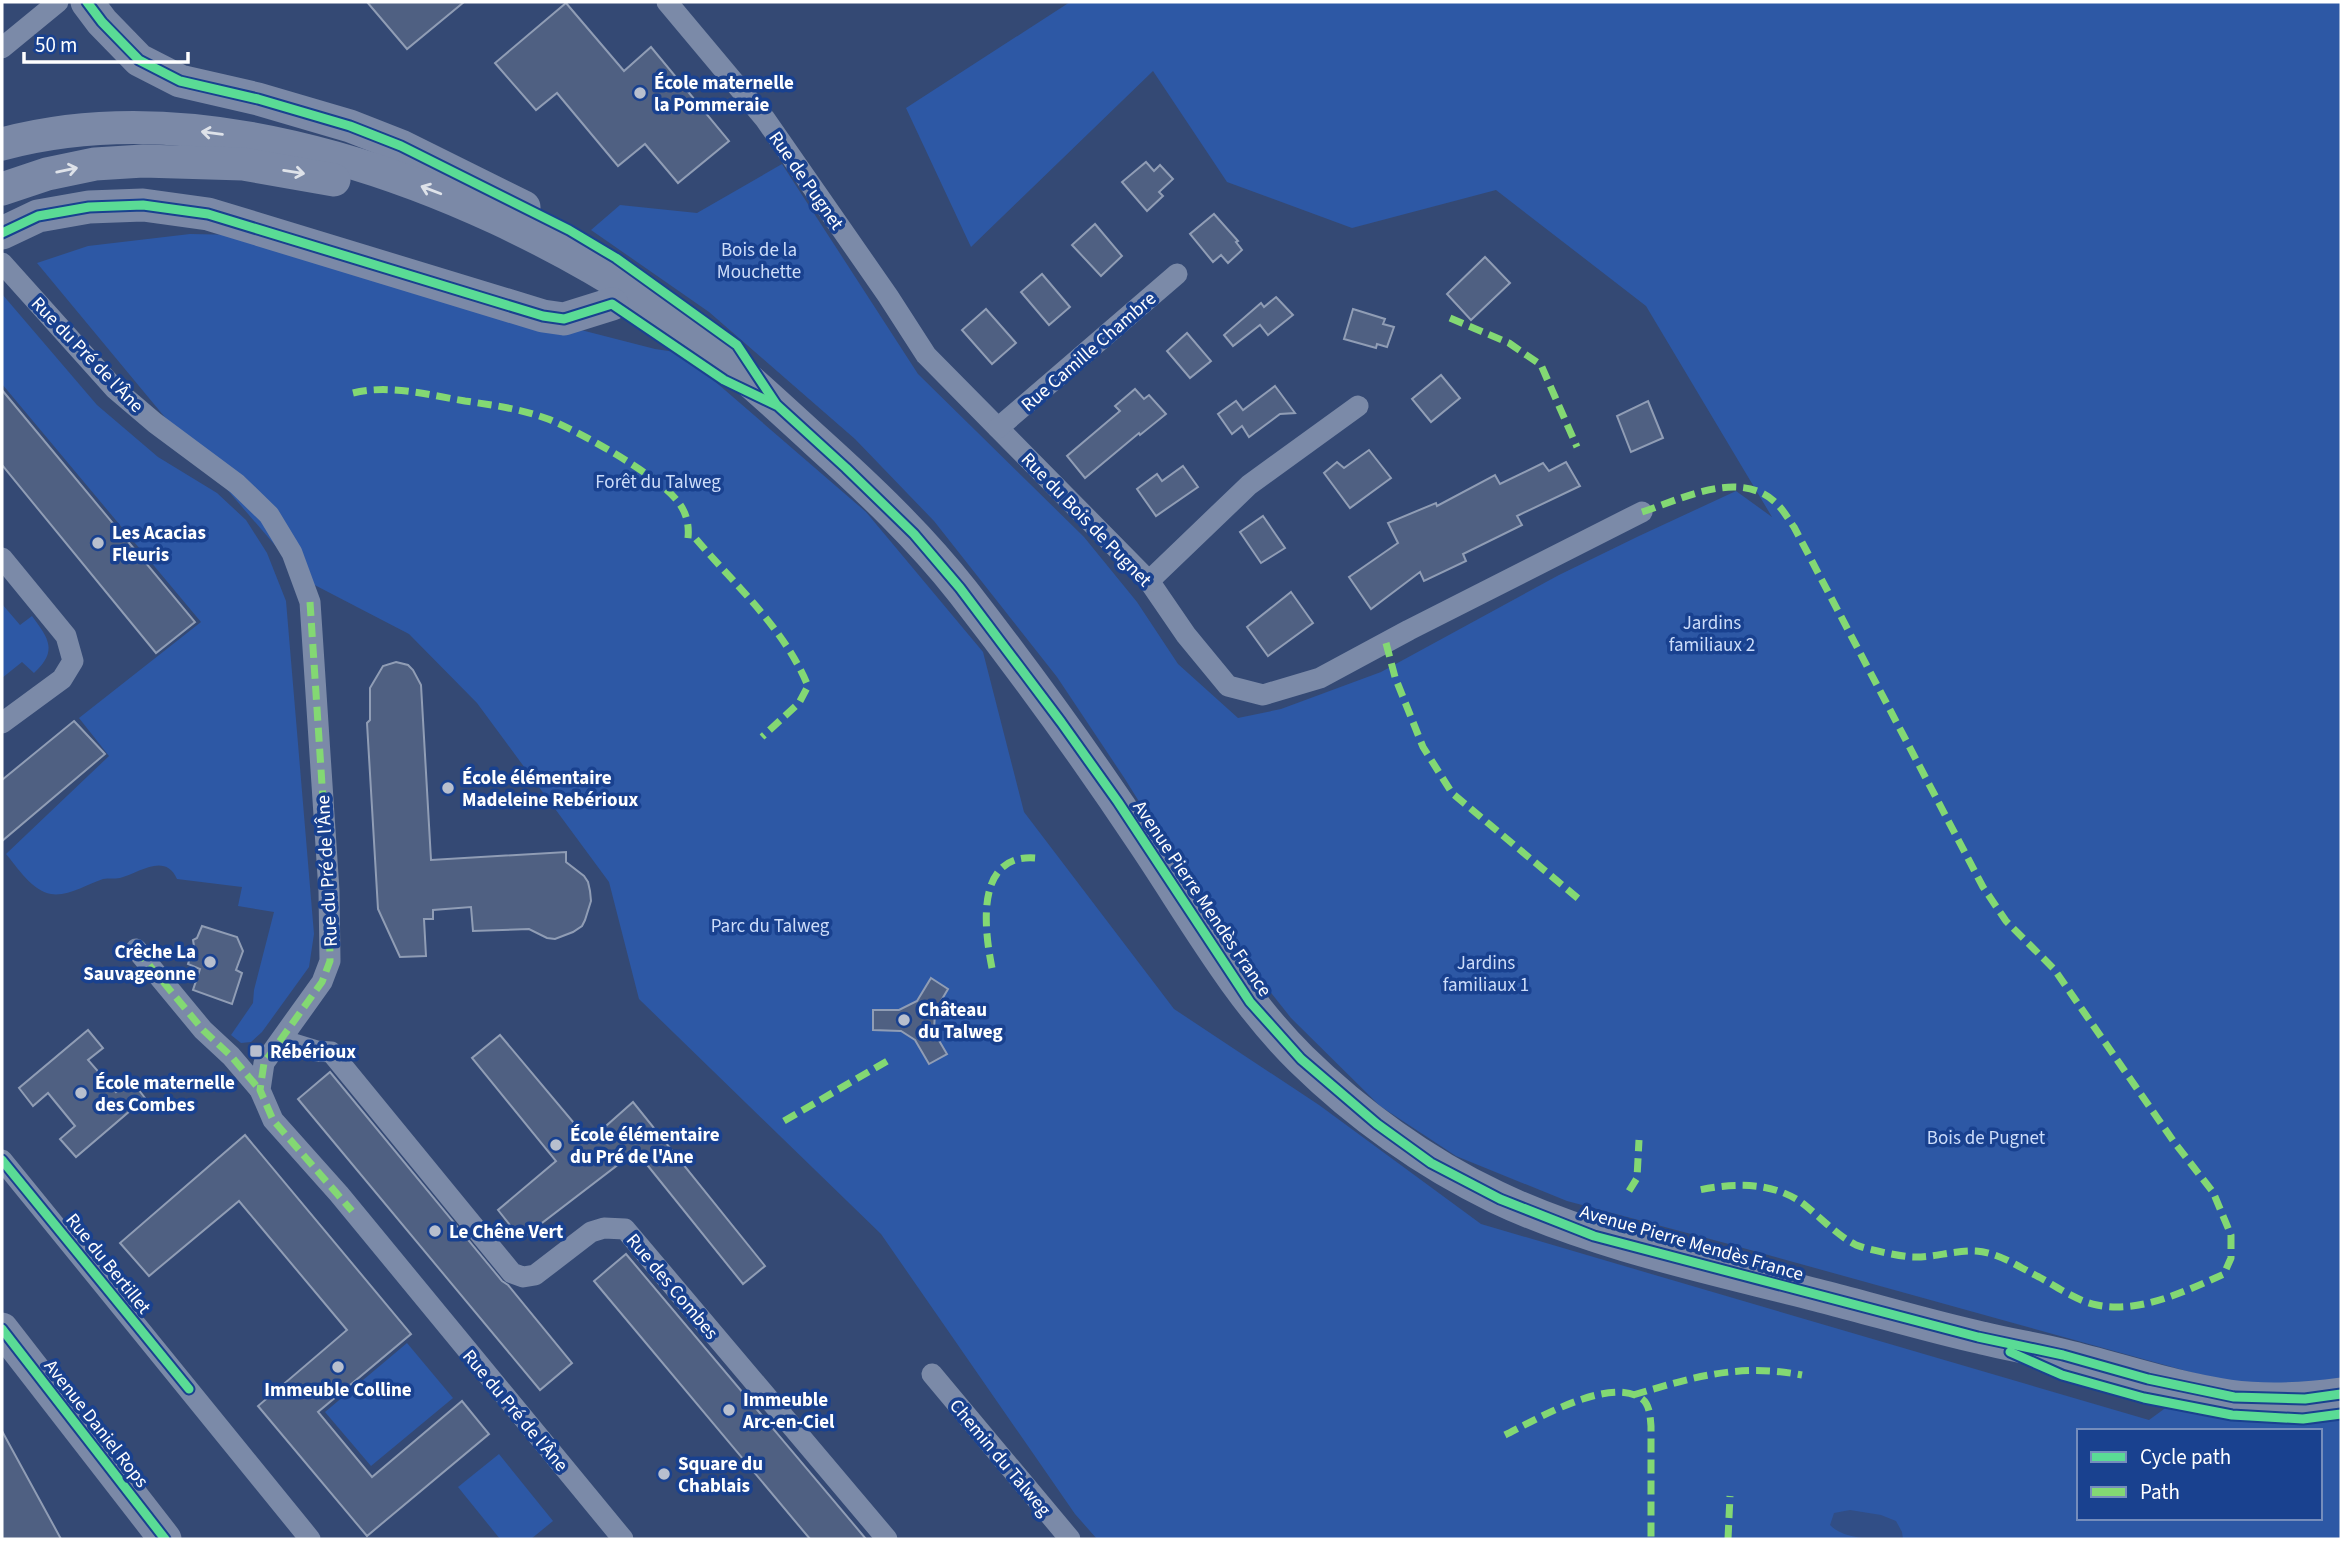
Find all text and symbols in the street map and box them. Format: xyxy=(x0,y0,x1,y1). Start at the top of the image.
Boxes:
scale bar xyxy=(24,21,189,65)
text: 50 m xyxy=(35,30,77,60)
place label: École maternelle la Pommeraie xyxy=(654,70,794,119)
marker: École maternelle la Pommeraie xyxy=(632,85,648,101)
one-way arrow xyxy=(201,126,224,139)
street label: Rue de Pugnet xyxy=(762,126,850,236)
one-way arrow xyxy=(55,163,78,177)
one-way arrow xyxy=(282,166,304,179)
one-way arrow xyxy=(421,183,443,196)
park label: Bois de la Mouchette xyxy=(717,237,801,286)
street label: Rue Camille Chambre xyxy=(1016,286,1162,418)
street label: Rue du Pré de l'Âne xyxy=(24,291,149,419)
street label: Rue du Bois de Pugnet xyxy=(1015,447,1158,594)
park label: Forêt du Talweg xyxy=(595,469,721,496)
place label: Les Acacias Fleuris xyxy=(112,520,206,569)
marker: Les Acacias Fleuris xyxy=(90,535,106,551)
park label: Jardins familiaux 2 xyxy=(1669,610,1755,659)
place label: École élémentaire Madeleine Rebérioux xyxy=(462,765,638,814)
marker: École élémentaire Madeleine Rebérioux xyxy=(440,780,456,796)
street label: Rue du Pré de l'Âne xyxy=(310,794,345,947)
street label: Avenue Pierre Mendès France xyxy=(1126,795,1278,1002)
park label: Parc du Talweg xyxy=(711,913,830,940)
place label: Crêche La Sauvageonne xyxy=(83,939,196,988)
park label: Jardins familiaux 1 xyxy=(1443,950,1529,999)
marker: Crêche La Sauvageonne xyxy=(202,954,218,970)
place label: Château du Talweg xyxy=(918,997,1003,1046)
marker: Château du Talweg xyxy=(896,1012,912,1028)
place label: Rébérioux xyxy=(270,1039,356,1066)
marker: Rébérioux xyxy=(248,1043,264,1059)
place label: École maternelle des Combes xyxy=(95,1070,235,1119)
marker: École maternelle des Combes xyxy=(73,1085,89,1101)
place label: École élémentaire du Pré de l'Ane xyxy=(570,1122,720,1171)
park label: Bois de Pugnet xyxy=(1927,1125,2046,1152)
marker: École élémentaire du Pré de l'Ane xyxy=(548,1137,564,1153)
street label: Avenue Pierre Mendès France xyxy=(1577,1199,1807,1288)
street label: Rue du Bertillet xyxy=(59,1208,157,1321)
place label: Le Chêne Vert xyxy=(449,1219,563,1246)
marker: Le Chêne Vert xyxy=(427,1223,443,1239)
street label: Rue des Combes xyxy=(619,1228,724,1346)
street label: Rue du Pré de l'Âne xyxy=(456,1344,574,1478)
street label: Avenue Daniel Rops xyxy=(37,1354,155,1494)
marker: Immeuble Colline xyxy=(330,1359,346,1375)
place label: Immeuble Colline xyxy=(264,1377,412,1404)
place label: Immeuble Arc-en-Ciel xyxy=(742,1387,835,1436)
street label: Chemin du Talweg xyxy=(943,1394,1057,1523)
marker: Immeuble Arc-en-Ciel xyxy=(721,1402,737,1418)
legend xyxy=(2077,1429,2322,1520)
text: Cycle path xyxy=(2140,1442,2231,1472)
place label: Square du Chablais xyxy=(678,1451,763,1500)
marker: Square du Chablais xyxy=(656,1466,672,1482)
text: Path xyxy=(2140,1477,2180,1507)

